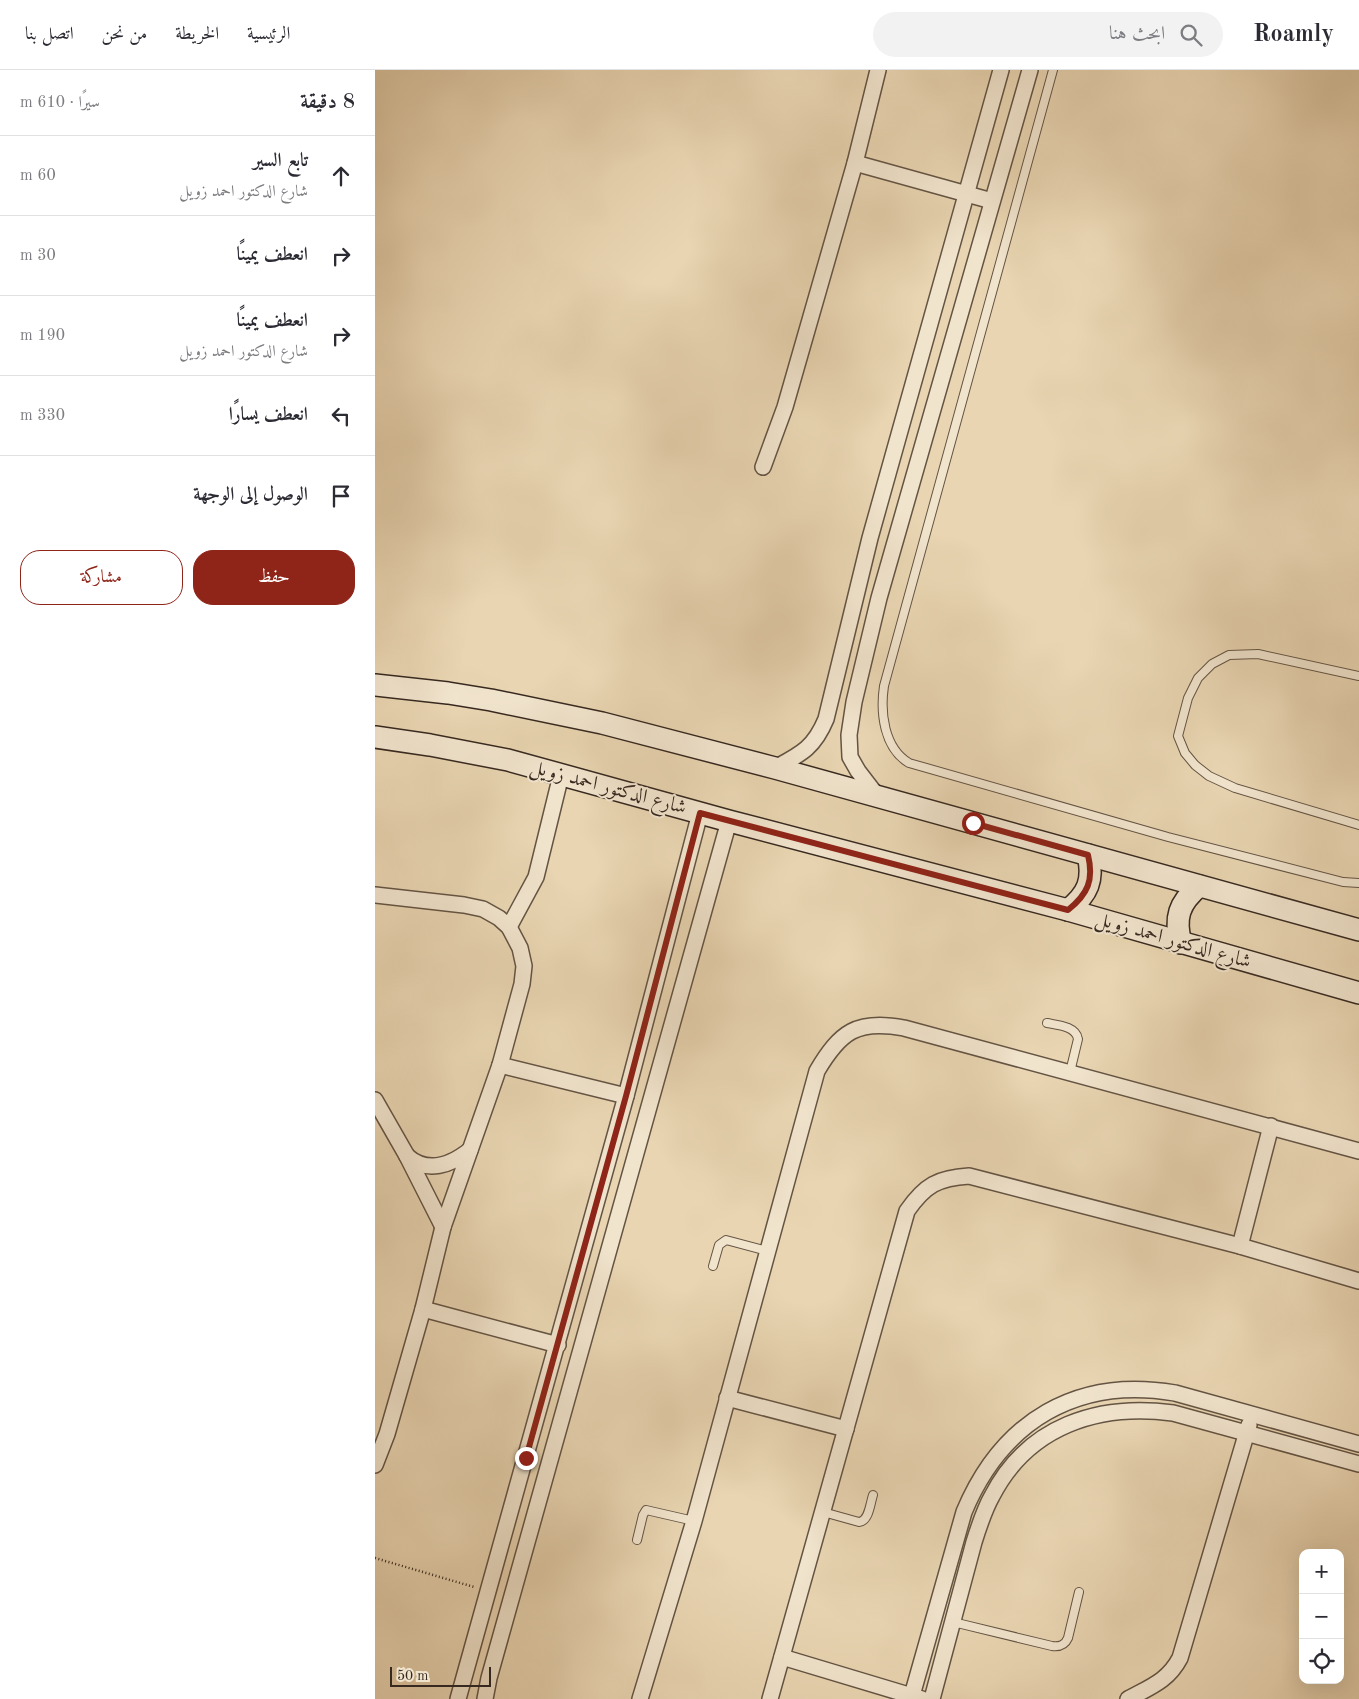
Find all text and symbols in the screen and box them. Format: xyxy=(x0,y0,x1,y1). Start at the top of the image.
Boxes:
search box xyxy=(873,12,1223,57)
icon: search xyxy=(1177,21,1205,49)
text: Roamly xyxy=(1253,23,1334,47)
text: اتصل بنا xyxy=(25,25,74,43)
text: من نحن xyxy=(102,25,147,43)
text: الخريطة xyxy=(175,25,219,43)
text: الرئيسية xyxy=(247,25,290,43)
text: ابحث هنا xyxy=(1109,25,1165,44)
text: 8 دقيقة xyxy=(300,92,355,113)
text: سيرًا · 610 m xyxy=(20,95,100,111)
text: تابع السير xyxy=(253,152,308,171)
icon: ahead xyxy=(327,162,355,190)
text: 60 m xyxy=(20,168,56,184)
text: شارع الدكتور احمد زويل xyxy=(179,184,308,200)
icon: right xyxy=(327,242,355,270)
text: انعطف يمينًا xyxy=(236,246,308,265)
text: 30 m xyxy=(20,248,56,264)
text: انعطف يمينًا xyxy=(236,312,308,331)
icon: right xyxy=(327,322,355,350)
text: 190 m xyxy=(20,328,65,344)
text: شارع الدكتور احمد زويل xyxy=(179,344,308,360)
icon: left xyxy=(327,402,355,430)
text: انعطف يسارًا xyxy=(229,406,308,425)
text: 330 m xyxy=(20,408,65,424)
icon: arrive xyxy=(327,482,355,510)
text: الوصول إلى الوجهة xyxy=(193,486,308,505)
button: مشاركة xyxy=(20,550,183,605)
button: حفظ xyxy=(193,550,355,605)
street label: شارع الدكتور احمد زويل xyxy=(526,757,689,824)
route start xyxy=(962,812,985,835)
street label: شارع الدكتور احمد زويل xyxy=(1091,908,1253,979)
route end xyxy=(515,1447,538,1470)
map controls xyxy=(1299,1549,1344,1684)
button: + xyxy=(1299,1549,1344,1594)
button: − xyxy=(1299,1594,1344,1639)
button: locate xyxy=(1299,1639,1344,1684)
scale bar xyxy=(390,1664,491,1687)
text: 50 m xyxy=(397,1669,428,1683)

